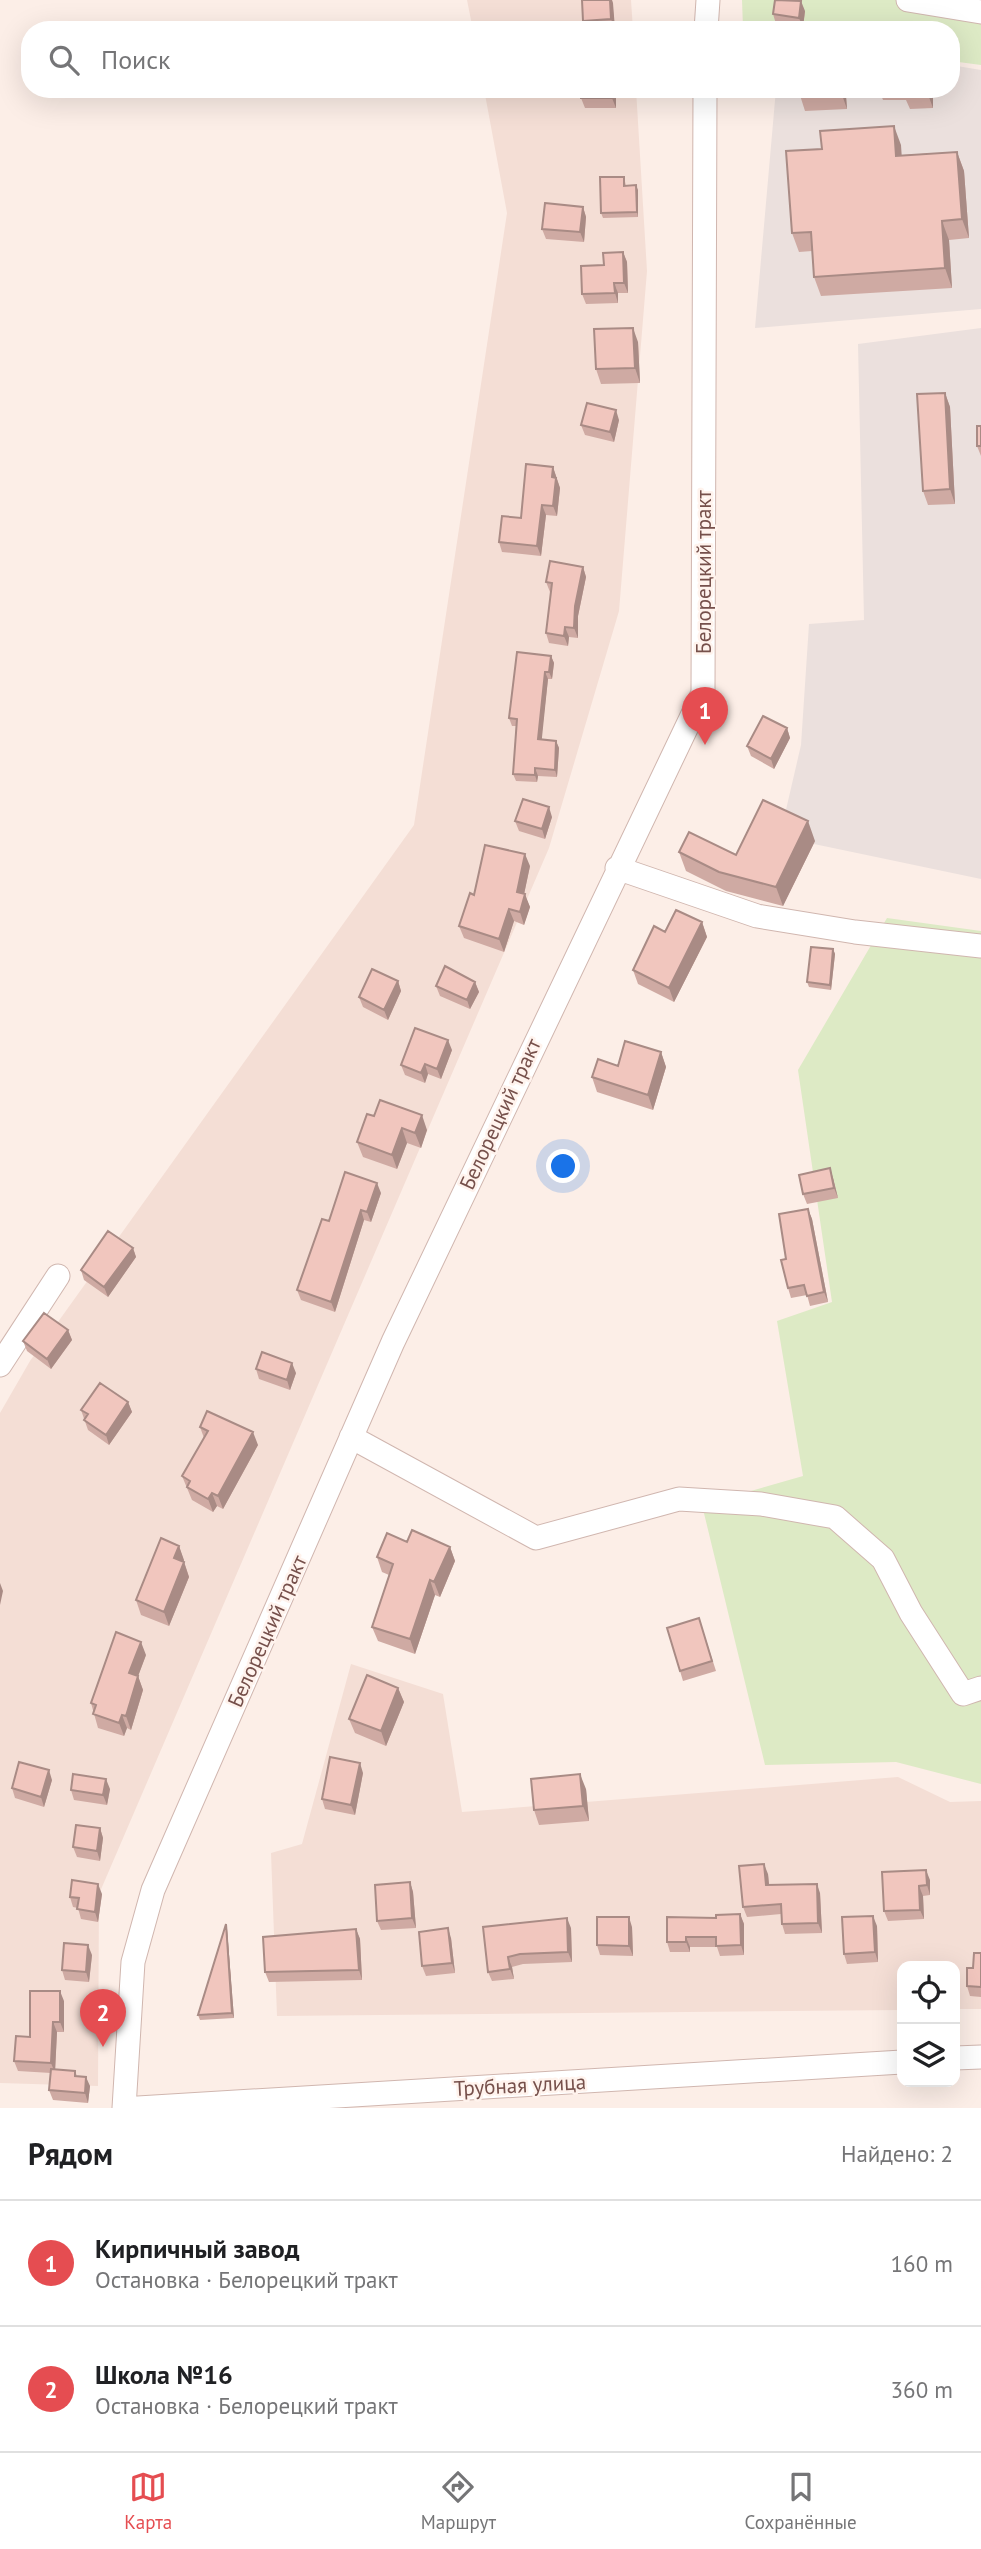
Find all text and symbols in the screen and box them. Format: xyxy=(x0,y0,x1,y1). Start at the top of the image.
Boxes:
search box xyxy=(21,21,960,98)
icon: search xyxy=(45,41,83,79)
text: Поиск xyxy=(101,43,170,76)
street label: Белорецкий тракт xyxy=(690,489,717,654)
pin: 1 xyxy=(682,687,728,745)
street label: Белорецкий тракт xyxy=(453,1034,547,1194)
your location xyxy=(546,1149,580,1183)
street label: Белорецкий тракт xyxy=(221,1550,313,1711)
map controls xyxy=(897,1961,960,2087)
button: locate xyxy=(897,1961,960,2024)
pin: 2 xyxy=(80,1989,126,2047)
button: layers xyxy=(897,2024,960,2087)
street label: Трубная улица xyxy=(453,2068,587,2102)
text: Рядом xyxy=(28,2134,113,2173)
text: Найдено: 2 xyxy=(841,2139,953,2168)
text: Кирпичный завод xyxy=(95,2232,299,2265)
text: 1 xyxy=(44,2249,58,2278)
text: 160 m xyxy=(891,2249,953,2278)
text: Остановка · Белорецкий тракт xyxy=(95,2265,398,2294)
text: Школа №16 xyxy=(95,2358,233,2391)
text: 2 xyxy=(44,2375,58,2404)
text: 360 m xyxy=(891,2375,953,2404)
text: Остановка · Белорецкий тракт xyxy=(95,2391,398,2420)
tab: Карта xyxy=(124,2468,172,2534)
tab: Маршрут xyxy=(421,2468,496,2534)
tab: Сохранённые xyxy=(745,2468,857,2534)

